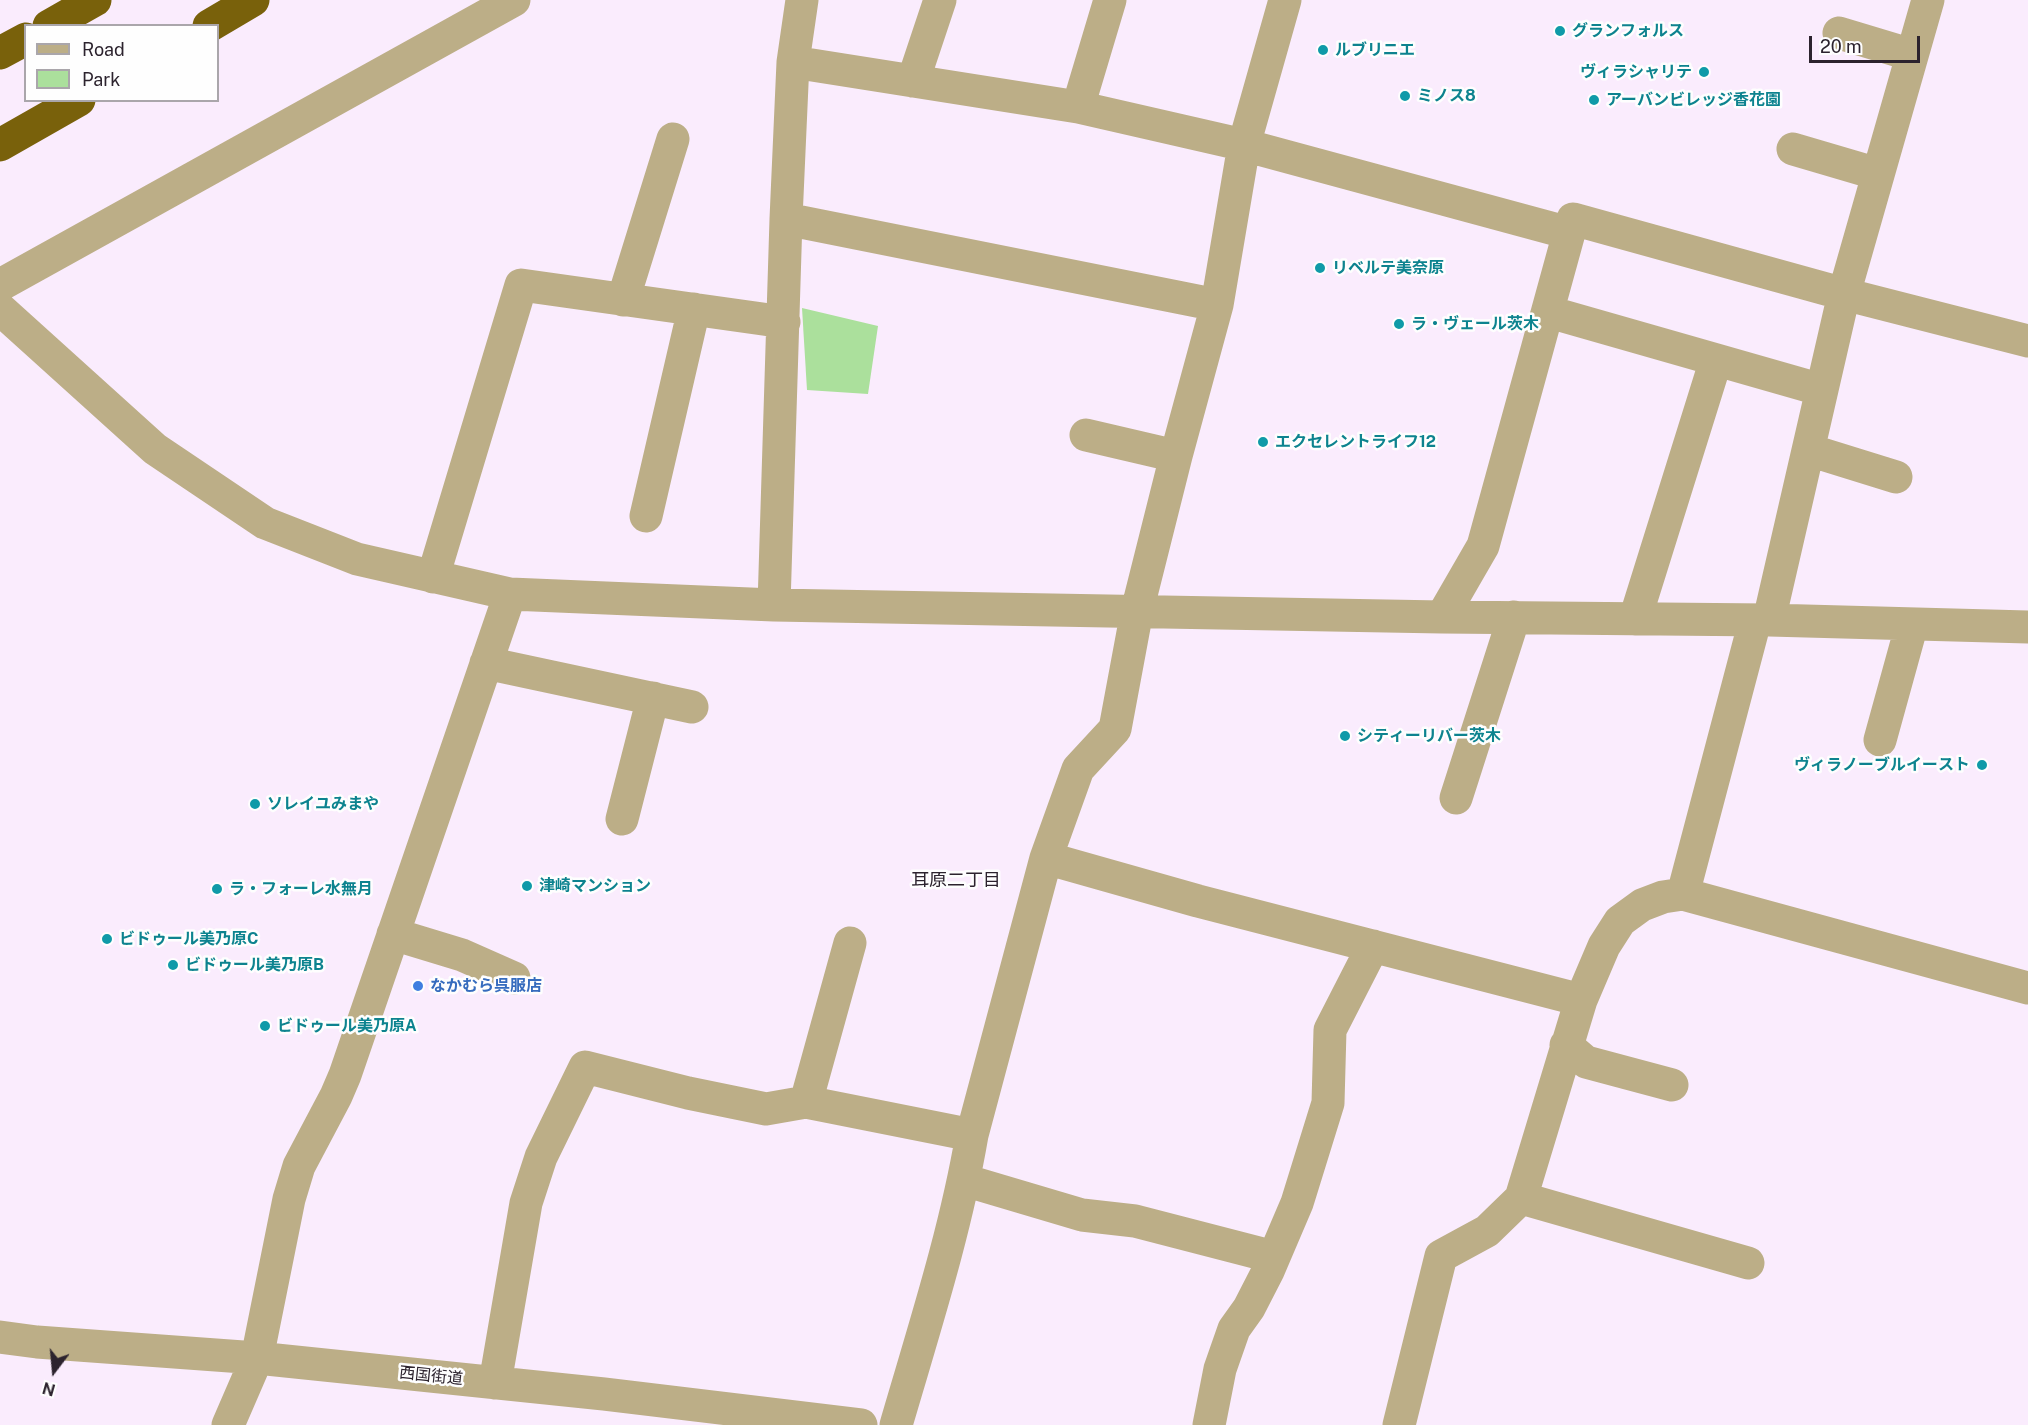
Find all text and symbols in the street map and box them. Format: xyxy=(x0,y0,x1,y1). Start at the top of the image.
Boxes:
place label: グランフォルス xyxy=(1572,21,1684,41)
legend xyxy=(24,24,219,102)
marker: グランフォルス xyxy=(1553,24,1567,38)
scale bar xyxy=(1812,24,1923,62)
text: 20 m xyxy=(1820,36,1862,57)
text: Road xyxy=(82,39,125,60)
place label: ルブリニエ xyxy=(1335,40,1415,60)
marker: ルブリニエ xyxy=(1316,43,1330,57)
place label: ヴィラシャリテ xyxy=(1580,62,1692,82)
marker: ヴィラシャリテ xyxy=(1697,65,1711,79)
text: Park xyxy=(82,69,120,90)
place label: ミノス8 xyxy=(1417,86,1476,106)
marker: ミノス8 xyxy=(1398,89,1412,103)
place label: アーバンビレッジ香花園 xyxy=(1606,90,1781,110)
marker: アーバンビレッジ香花園 xyxy=(1587,93,1601,107)
place label: リベルテ美奈原 xyxy=(1332,258,1444,278)
marker: リベルテ美奈原 xyxy=(1313,261,1327,275)
place label: ラ・ヴェール茨木 xyxy=(1411,314,1539,334)
marker: ラ・ヴェール茨木 xyxy=(1392,317,1406,331)
place label: エクセレントライフ12 xyxy=(1275,432,1436,452)
marker: エクセレントライフ12 xyxy=(1256,435,1270,449)
place label: シティーリバー茨木 xyxy=(1357,726,1501,746)
marker: シティーリバー茨木 xyxy=(1338,729,1352,743)
place label: ヴィラノーブルイースト xyxy=(1794,755,1970,775)
marker: ヴィラノーブルイースト xyxy=(1975,758,1989,772)
place label: ソレイユみまや xyxy=(267,794,379,814)
marker: ソレイユみまや xyxy=(248,797,262,811)
district label: 耳原二丁目 xyxy=(911,869,1001,891)
place label: 津崎マンション xyxy=(539,876,651,896)
place label: ラ・フォーレ水無月 xyxy=(229,879,373,899)
marker: 津崎マンション xyxy=(520,879,534,893)
marker: ラ・フォーレ水無月 xyxy=(210,882,224,896)
place label: ビドゥール美乃原C xyxy=(119,929,258,949)
marker: ビドゥール美乃原C xyxy=(100,932,114,946)
place label: ビドゥール美乃原B xyxy=(185,955,324,975)
marker: ビドゥール美乃原B xyxy=(166,958,180,972)
place label: なかむら呉服店 xyxy=(430,976,542,996)
marker: なかむら呉服店 xyxy=(411,979,425,993)
place label: ビドゥール美乃原A xyxy=(277,1016,417,1036)
marker: ビドゥール美乃原A xyxy=(258,1019,272,1033)
north arrow xyxy=(24,1341,84,1401)
street label: 西国街道 xyxy=(398,1363,464,1389)
text: N xyxy=(40,1378,58,1400)

